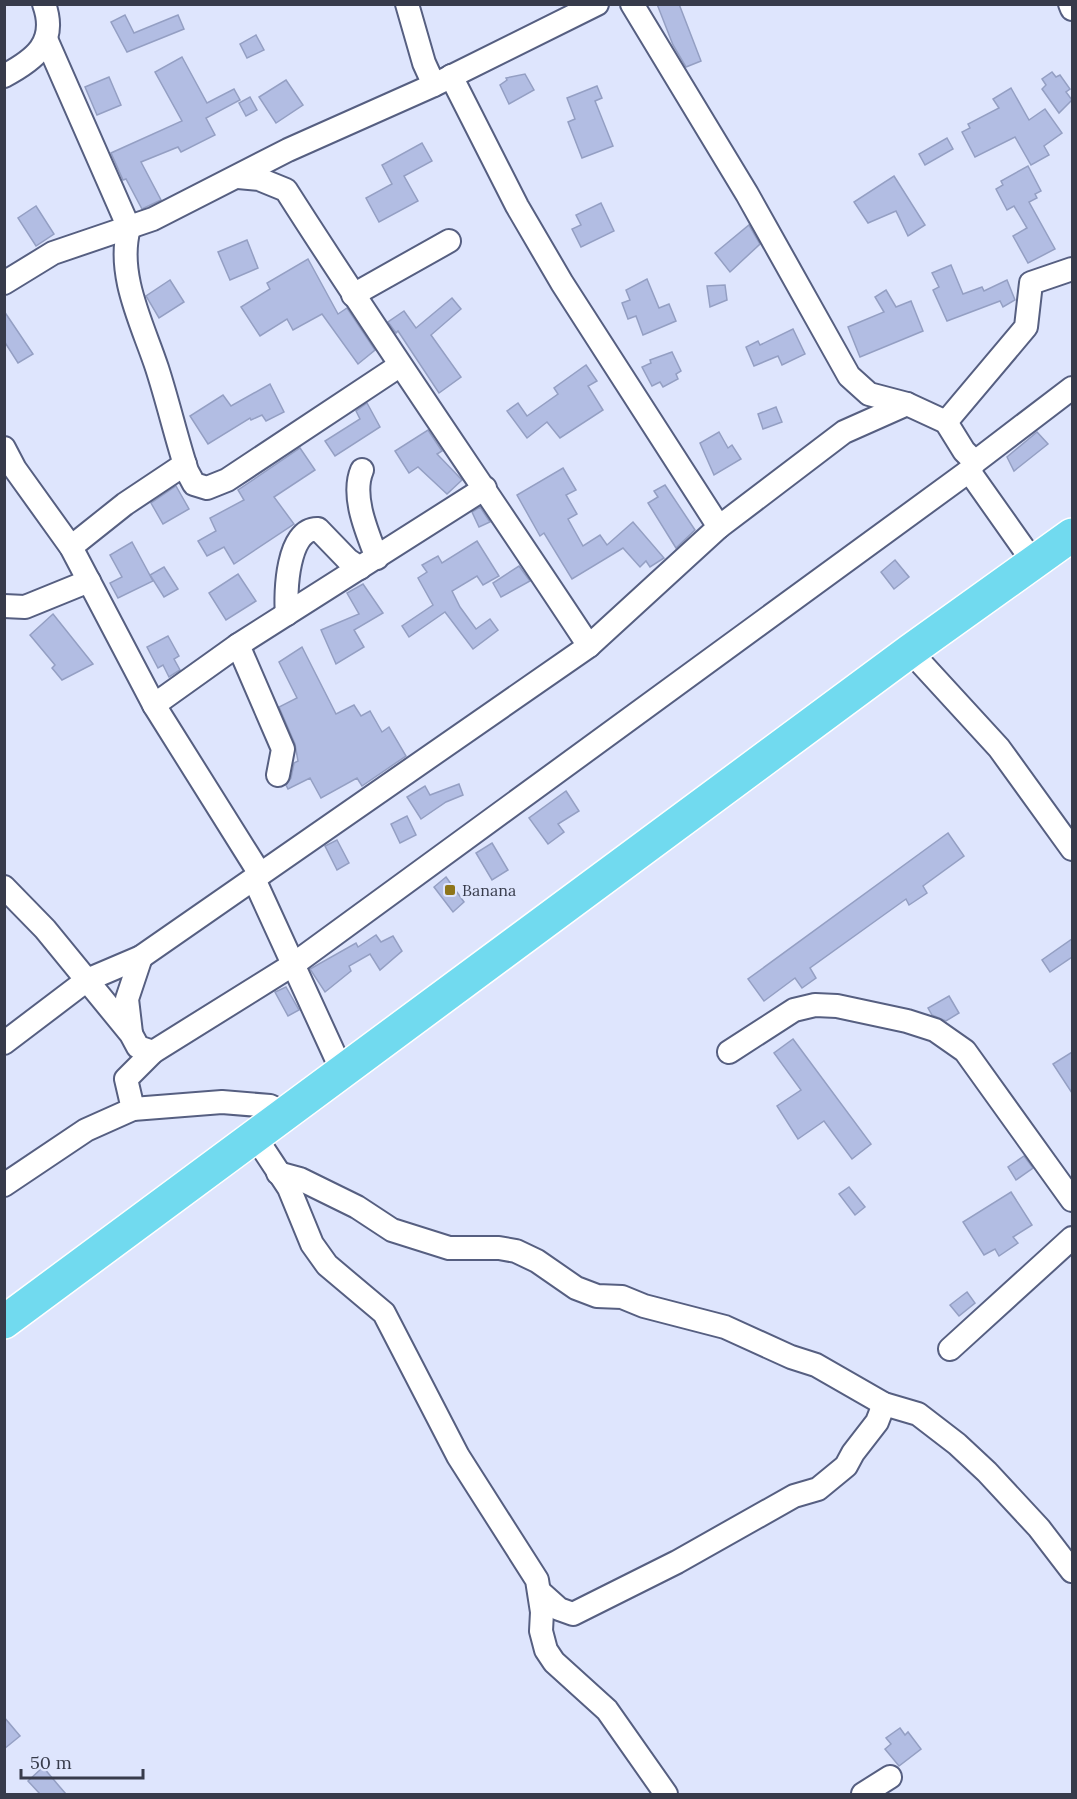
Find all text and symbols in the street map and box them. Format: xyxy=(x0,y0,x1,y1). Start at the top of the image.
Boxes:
place label: Banana xyxy=(462,880,516,900)
marker: Banana xyxy=(443,883,457,897)
scale bar xyxy=(21,1742,142,1780)
text: 50 m xyxy=(30,1751,72,1774)

